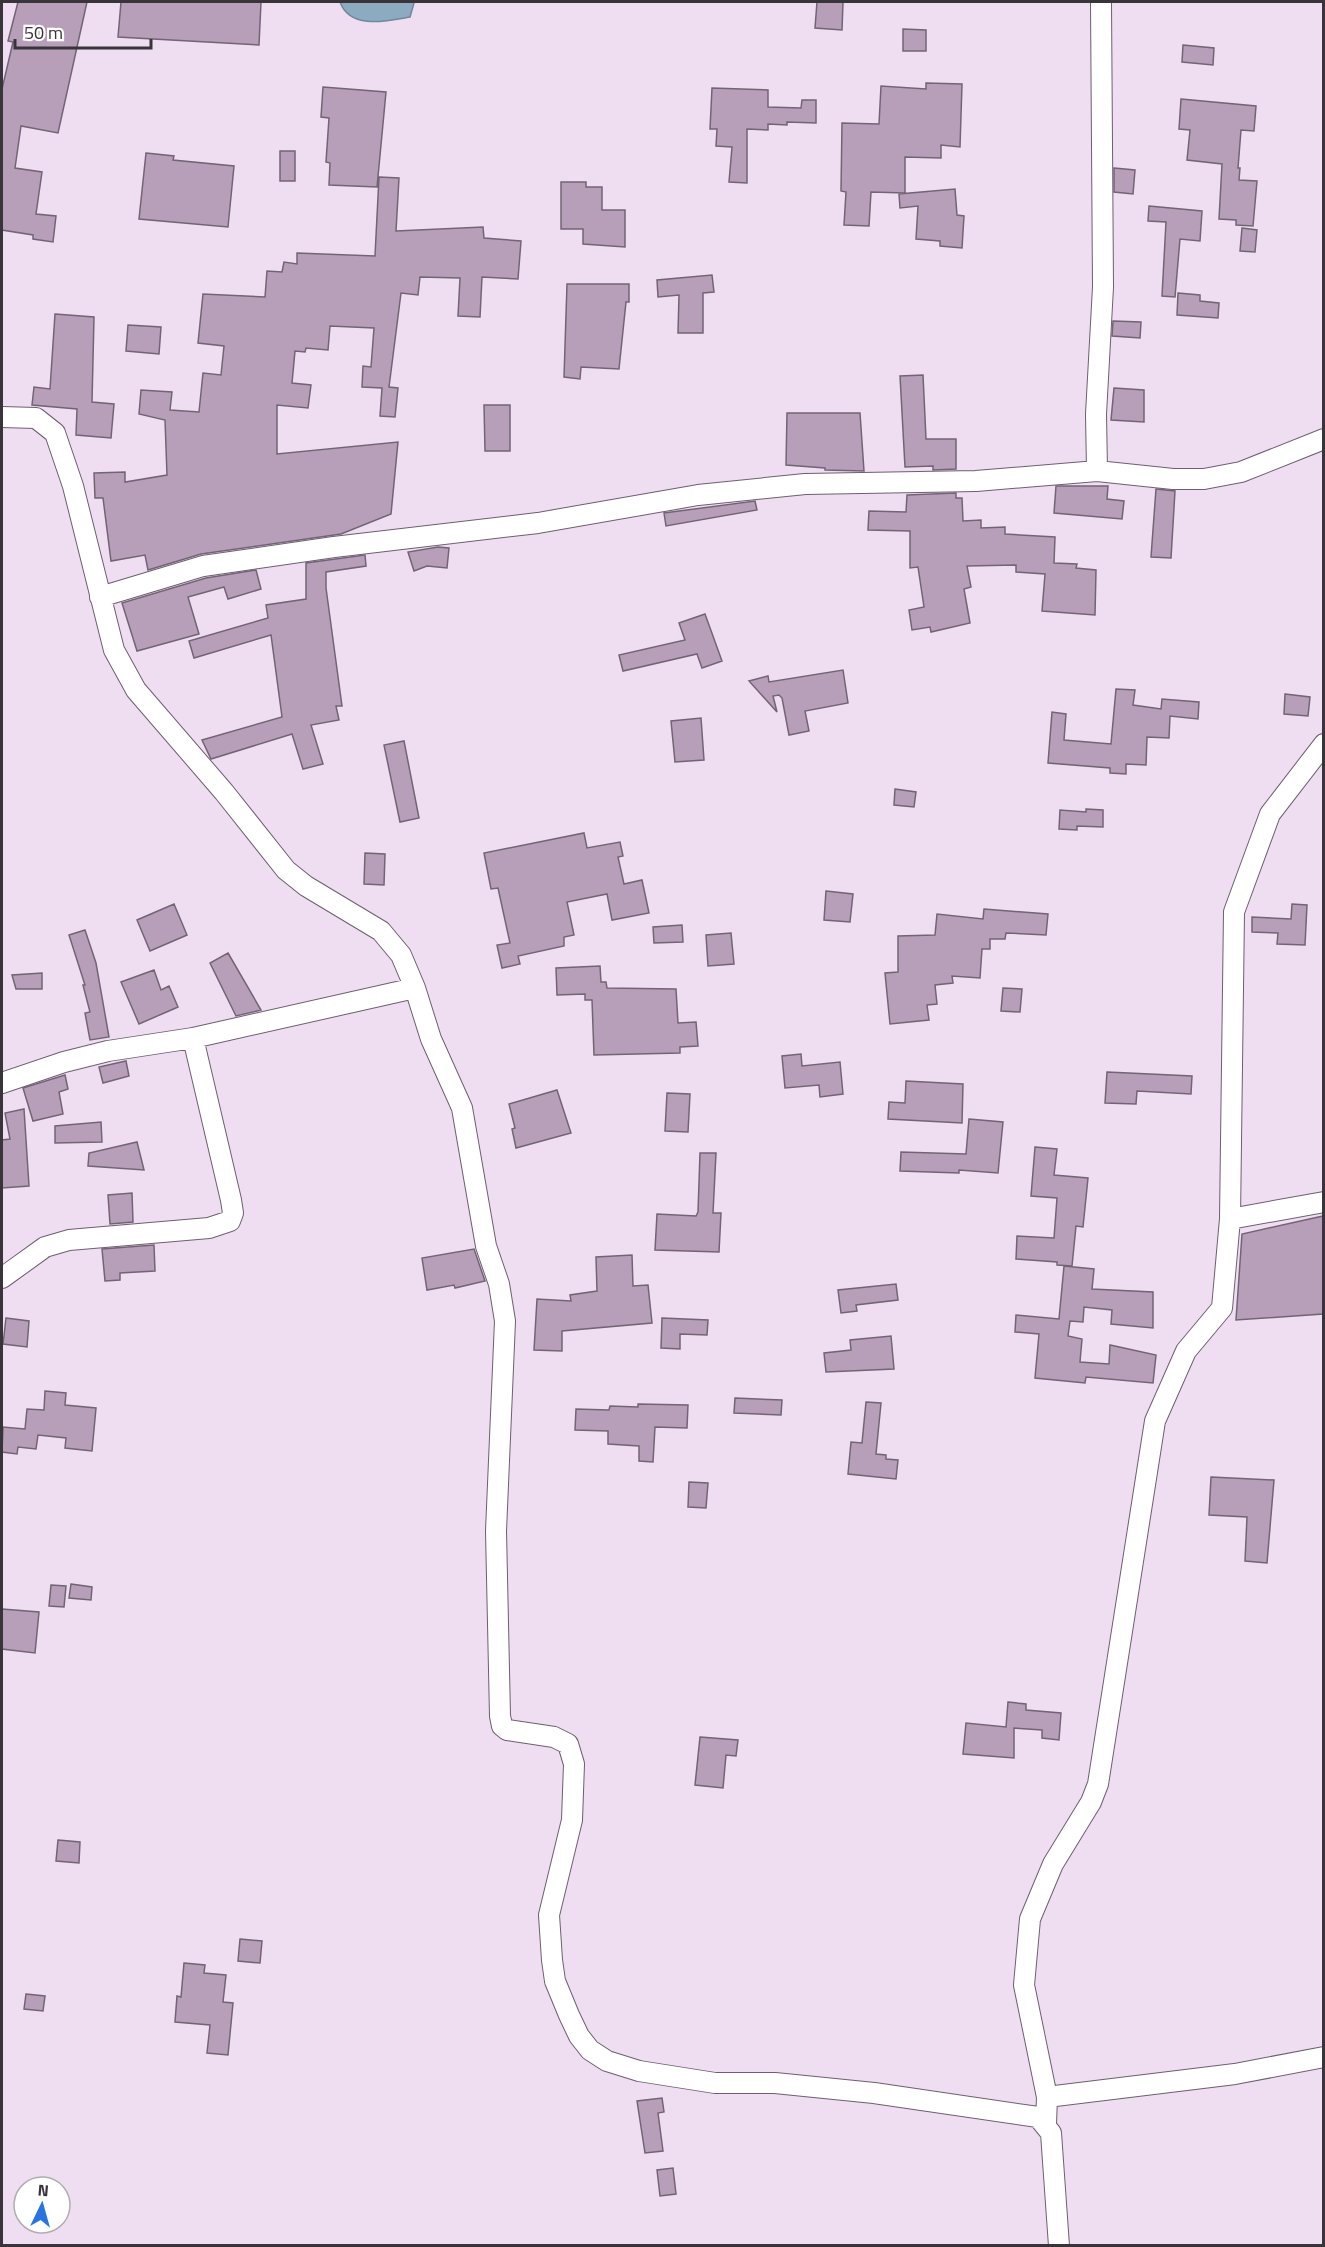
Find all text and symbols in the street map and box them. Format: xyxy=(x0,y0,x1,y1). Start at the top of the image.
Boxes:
scale bar xyxy=(15,12,152,50)
text: 50 m xyxy=(24,19,63,46)
north arrow xyxy=(12,2175,72,2235)
text: N xyxy=(37,2178,50,2202)

